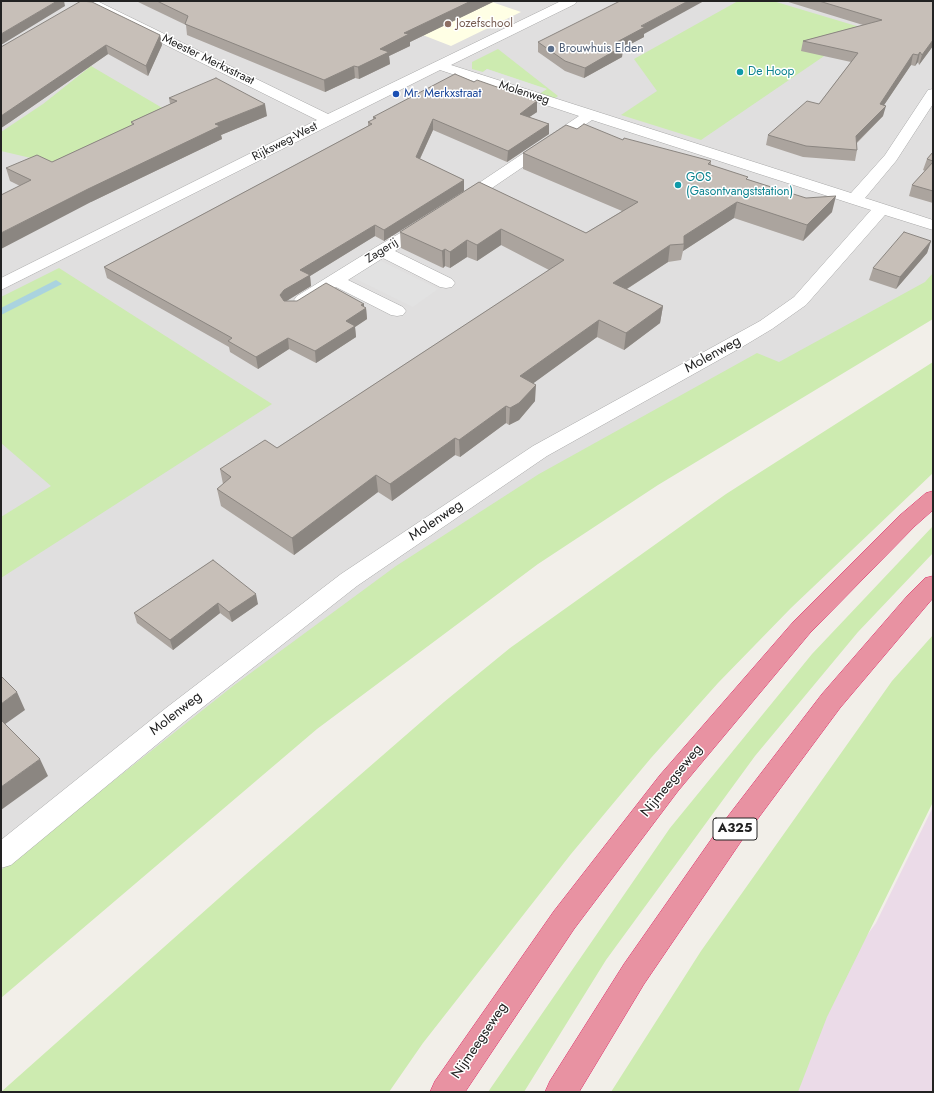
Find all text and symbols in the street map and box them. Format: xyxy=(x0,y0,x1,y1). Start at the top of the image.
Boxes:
place label: Jozefschool xyxy=(456,17,513,31)
marker: Jozefschool xyxy=(443,19,453,29)
street label: Meester Merkxstraat xyxy=(160,31,256,89)
place label: Brouwhuis Elden xyxy=(559,42,643,56)
marker: Brouwhuis Elden xyxy=(546,44,556,54)
place label: De Hoop xyxy=(748,65,794,79)
marker: De Hoop xyxy=(735,67,745,77)
street label: Molenweg xyxy=(497,78,551,108)
place label: Mr. Merkxstraat xyxy=(404,87,481,101)
marker: Mr. Merkxstraat xyxy=(391,89,401,99)
street label: Rijksweg-West xyxy=(250,119,320,165)
place label: GOS (Gasontvangststation) xyxy=(686,171,793,199)
marker: GOS (Gasontvangststation) xyxy=(673,180,683,190)
street label: Zagerij xyxy=(363,235,401,267)
street label: Molenweg xyxy=(682,333,744,377)
street label: Molenweg xyxy=(406,497,466,545)
street label: Molenweg xyxy=(147,689,205,739)
street label: Nijmeegseweg xyxy=(638,741,706,821)
road number: A325 xyxy=(713,818,757,840)
street label: Nijmeegseweg xyxy=(448,1000,512,1082)

